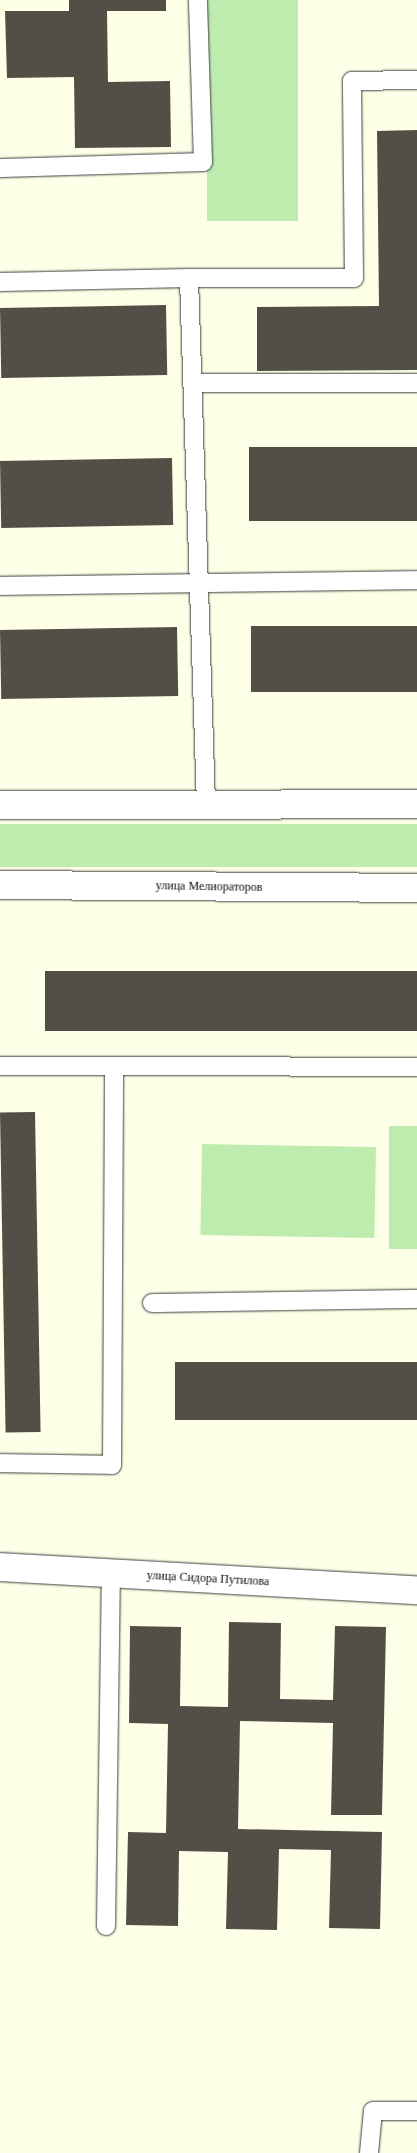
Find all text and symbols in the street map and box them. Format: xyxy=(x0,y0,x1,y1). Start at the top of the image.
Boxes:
street label: улица Мелиораторов xyxy=(156,879,262,895)
street label: улица Сидора Путилова xyxy=(146,1569,270,1589)

